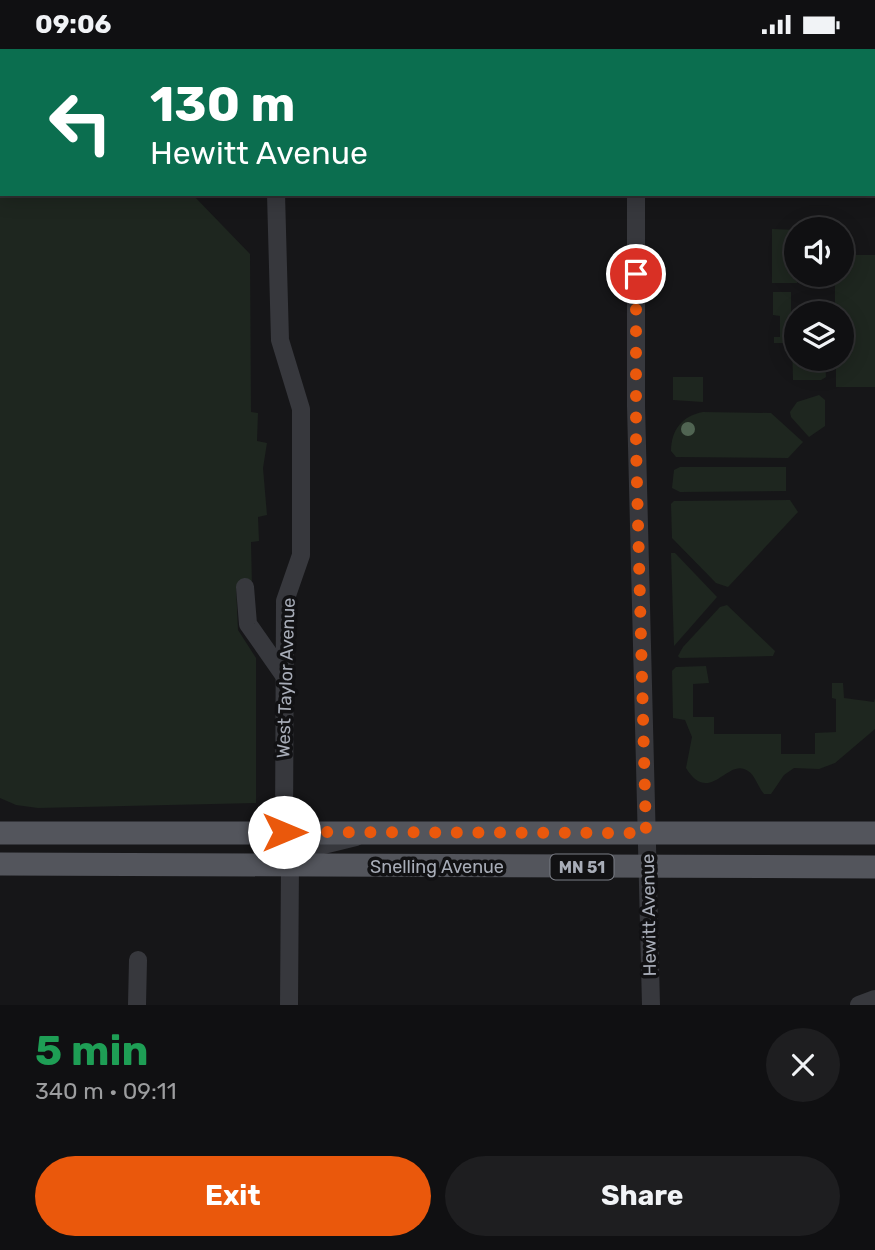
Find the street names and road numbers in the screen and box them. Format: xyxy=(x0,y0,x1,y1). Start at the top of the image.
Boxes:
street label: West Taylor Avenue xyxy=(272,597,300,759)
street label: Hewitt Avenue xyxy=(637,854,661,976)
road number: MN 51 xyxy=(550,855,614,880)
street label: Snelling Avenue xyxy=(370,856,504,878)

